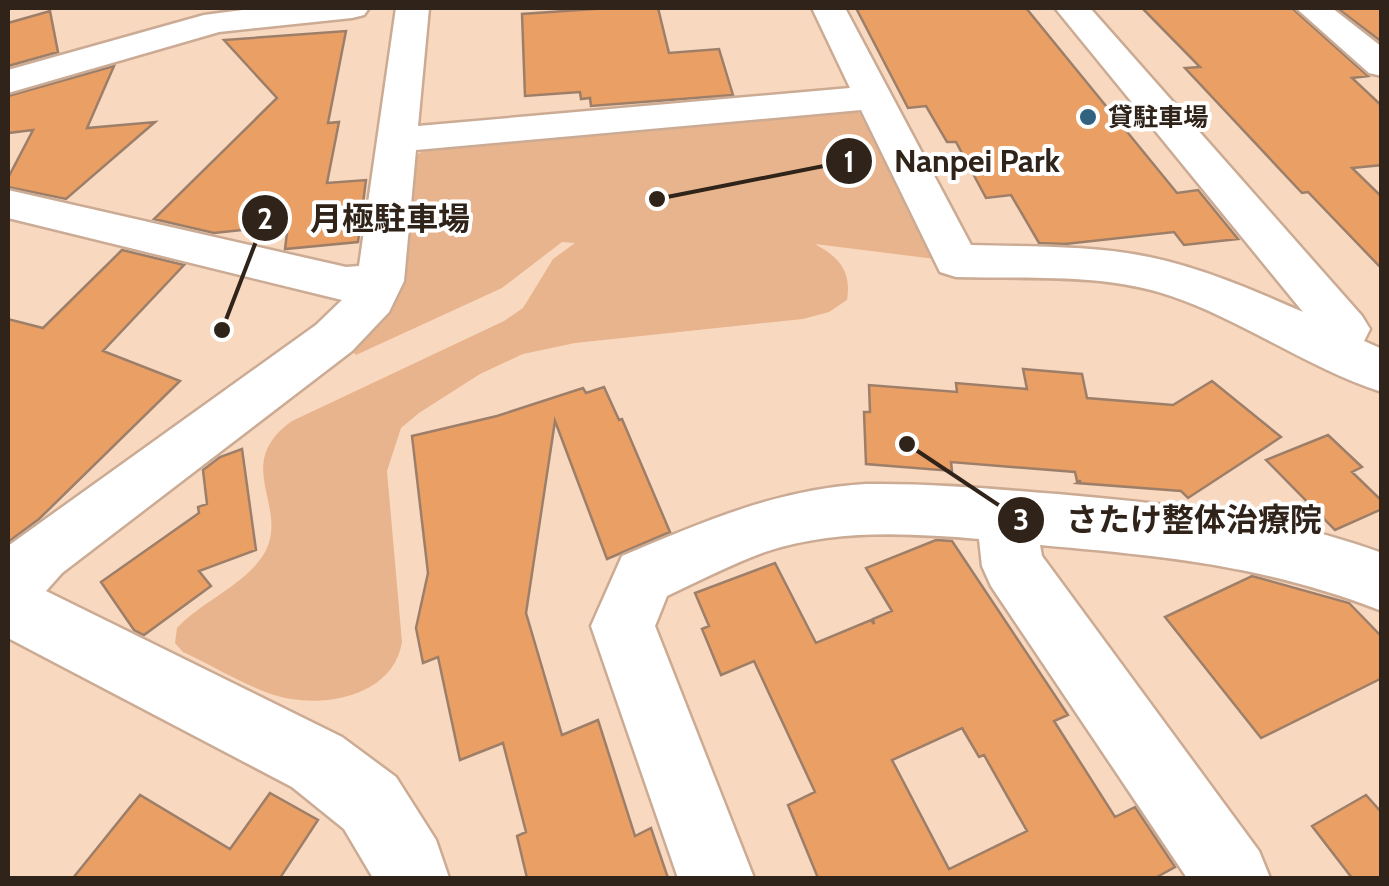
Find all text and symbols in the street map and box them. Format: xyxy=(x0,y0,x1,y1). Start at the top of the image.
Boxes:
place label: 貸駐車場 xyxy=(1108,102,1208,132)
marker: 貸駐車場 xyxy=(1077,106,1099,128)
callout: Nanpei Park xyxy=(824,130,1080,192)
text: Nanpei Park xyxy=(894,141,1061,180)
text: 1 xyxy=(843,143,855,180)
callout: 月極駐車場 xyxy=(240,187,490,249)
text: 月極駐車場 xyxy=(310,199,470,238)
text: 2 xyxy=(257,200,273,237)
callout: さたけ整体治療院 xyxy=(996,489,1342,551)
text: さたけ整体治療院 xyxy=(1066,500,1322,539)
text: 3 xyxy=(1013,501,1029,538)

